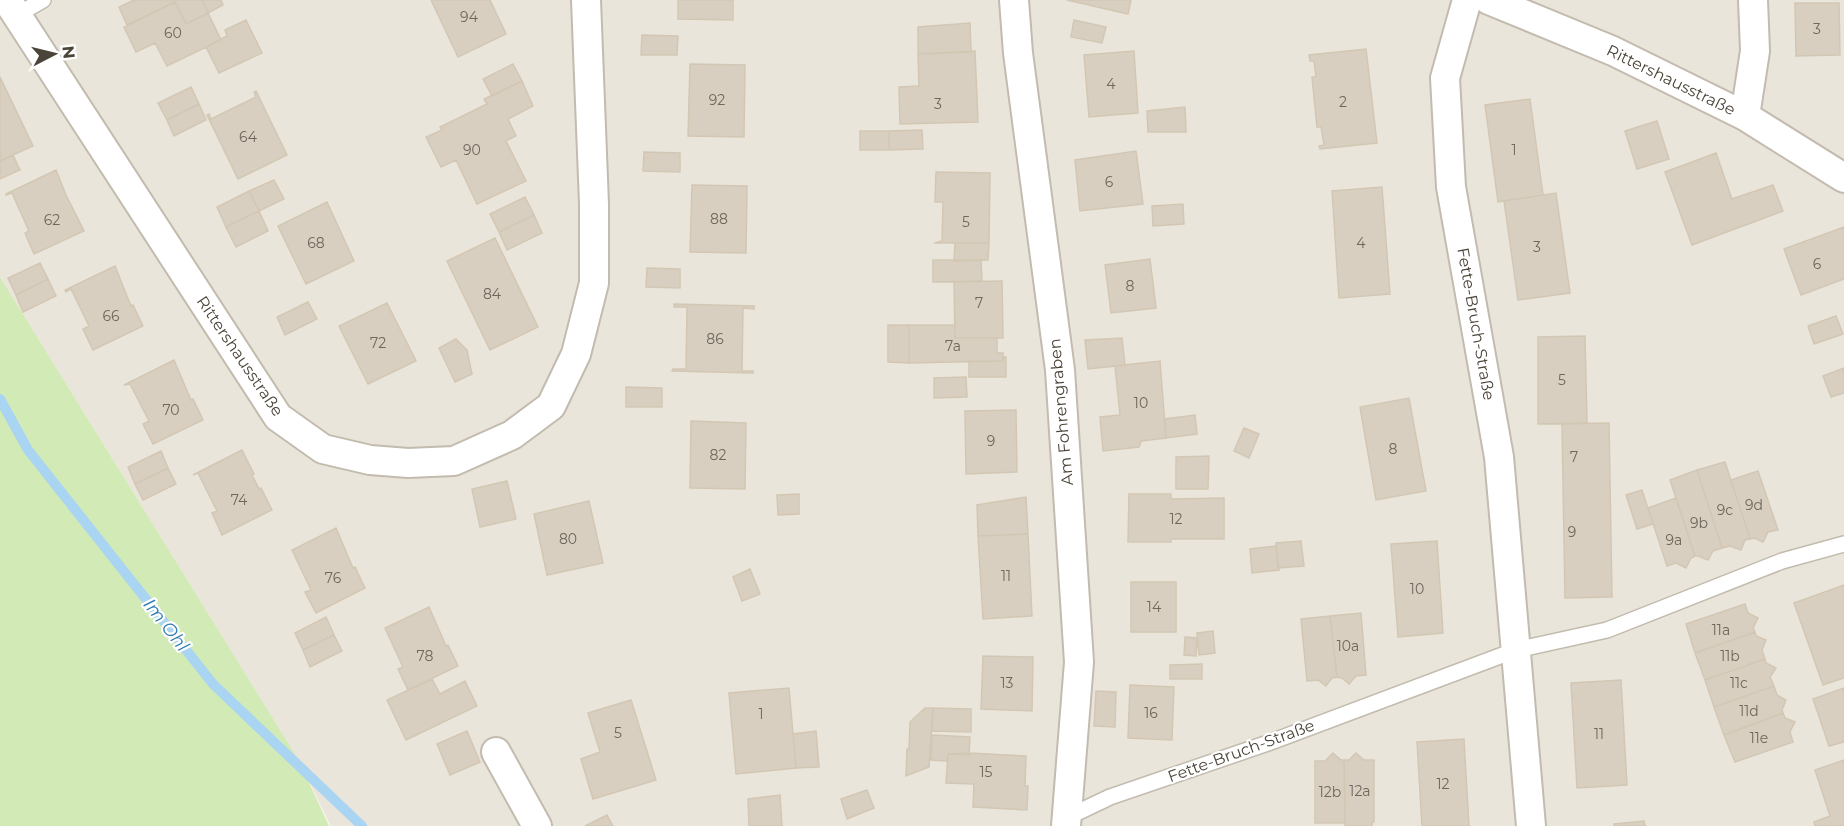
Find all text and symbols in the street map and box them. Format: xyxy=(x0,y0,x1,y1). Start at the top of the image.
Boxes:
house number: 94 xyxy=(460,8,479,26)
house number: 3 xyxy=(1813,20,1821,38)
north arrow xyxy=(24,24,84,84)
house number: 60 xyxy=(164,24,182,42)
street label: Rittershausstraße xyxy=(1604,41,1738,119)
text: N xyxy=(58,45,79,60)
house number: 4 xyxy=(1106,75,1116,93)
house number: 92 xyxy=(709,91,725,109)
house number: 2 xyxy=(1339,93,1347,111)
house number: 3 xyxy=(934,95,942,113)
house number: 64 xyxy=(239,128,258,146)
house number: 90 xyxy=(463,141,481,159)
house number: 1 xyxy=(1511,141,1517,159)
house number: 6 xyxy=(1105,173,1114,191)
house number: 88 xyxy=(710,210,728,228)
house number: 62 xyxy=(44,211,60,229)
house number: 5 xyxy=(962,213,970,231)
house number: 68 xyxy=(307,234,325,252)
house number: 4 xyxy=(1356,234,1366,252)
house number: 3 xyxy=(1533,238,1541,256)
street label: Fette-Bruch-Straße xyxy=(1453,246,1499,402)
house number: 6 xyxy=(1813,255,1822,273)
house number: 8 xyxy=(1126,277,1135,295)
house number: 84 xyxy=(483,285,502,303)
street label: Rittershausstraße xyxy=(193,292,287,420)
house number: 7 xyxy=(975,294,983,312)
house number: 66 xyxy=(102,307,120,325)
house number: 86 xyxy=(706,330,724,348)
house number: 72 xyxy=(370,334,386,352)
house number: 7a xyxy=(945,337,961,355)
street label: Am Fohrengraben xyxy=(1045,338,1077,486)
house number: 5 xyxy=(1558,371,1566,389)
house number: 10 xyxy=(1134,394,1148,412)
house number: 70 xyxy=(162,401,180,419)
house number: 9 xyxy=(987,432,995,450)
house number: 8 xyxy=(1389,440,1398,458)
house number: 82 xyxy=(710,446,726,464)
house number: 7 xyxy=(1570,448,1578,466)
house number: 74 xyxy=(231,491,248,509)
house number: 9d xyxy=(1745,496,1763,514)
house number: 9c xyxy=(1717,501,1733,519)
house number: 12 xyxy=(1169,510,1183,528)
house number: 9b xyxy=(1690,514,1708,532)
house number: 9 xyxy=(1568,523,1576,541)
house number: 80 xyxy=(559,530,577,548)
house number: 9a xyxy=(1666,531,1682,549)
house number: 11 xyxy=(1001,567,1011,585)
house number: 76 xyxy=(325,569,342,587)
house number: 10 xyxy=(1410,580,1424,598)
water label: Im Ohl xyxy=(138,594,194,656)
house number: 14 xyxy=(1147,598,1162,616)
house number: 11a xyxy=(1712,621,1730,639)
house number: 10a xyxy=(1337,637,1359,655)
house number: 78 xyxy=(417,647,434,665)
house number: 11b xyxy=(1720,647,1740,665)
house number: 13 xyxy=(1001,674,1014,692)
house number: 11c xyxy=(1730,674,1748,692)
house number: 11d xyxy=(1739,702,1759,720)
house number: 16 xyxy=(1144,704,1158,722)
house number: 1 xyxy=(758,705,764,723)
street label: Fette-Bruch-Straße xyxy=(1165,716,1317,786)
house number: 5 xyxy=(614,724,622,742)
house number: 11 xyxy=(1594,725,1604,743)
house number: 11e xyxy=(1750,729,1768,747)
house number: 15 xyxy=(980,763,993,781)
house number: 12 xyxy=(1436,775,1450,793)
house number: 12a xyxy=(1349,782,1371,800)
house number: 12b xyxy=(1319,783,1341,801)

